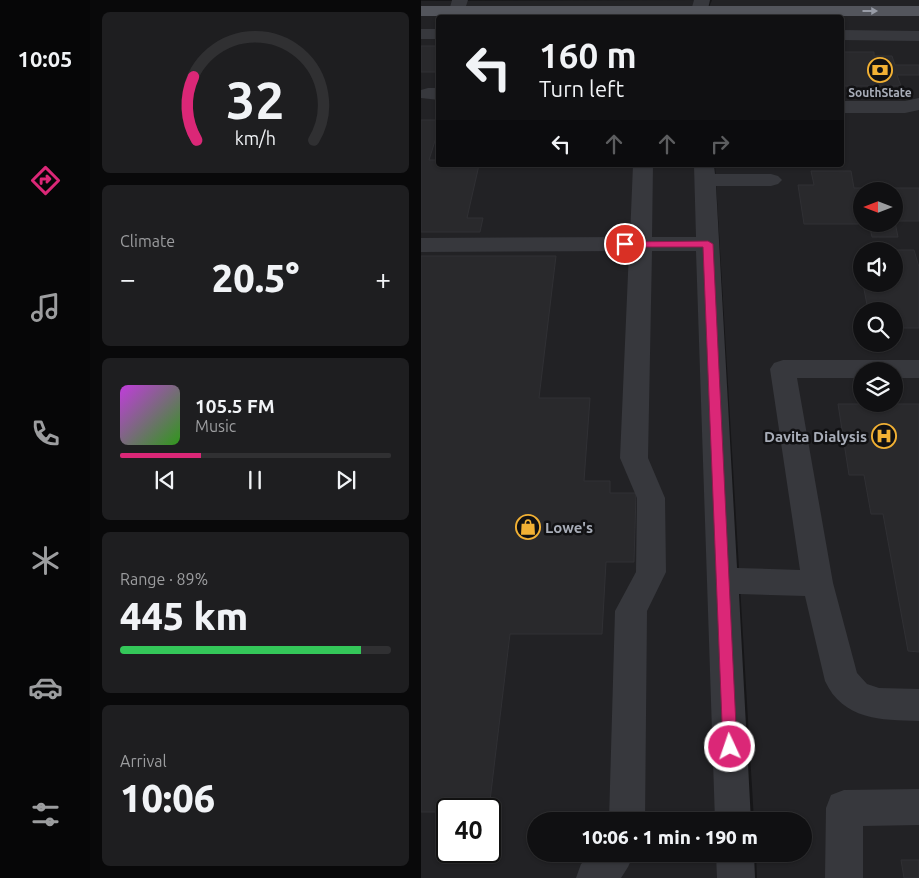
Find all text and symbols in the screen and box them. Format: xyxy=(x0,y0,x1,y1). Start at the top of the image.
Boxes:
one-way arrow xyxy=(862,7,878,15)
icon: left xyxy=(456,35,521,100)
text: 160 m xyxy=(539,35,637,75)
text: 10:05 xyxy=(17,46,73,71)
bank icon: SouthState xyxy=(867,57,893,83)
text: 32 xyxy=(226,71,285,129)
text: Turn left xyxy=(539,76,624,101)
place label: SouthState xyxy=(848,86,912,99)
text: km/h xyxy=(235,128,276,148)
icon: left xyxy=(547,130,575,158)
icon: ahead xyxy=(600,130,628,158)
icon: ahead xyxy=(653,130,681,158)
icon: right xyxy=(706,130,734,158)
icon: directions xyxy=(28,163,63,198)
north arrow xyxy=(853,182,903,232)
map controls xyxy=(853,182,903,412)
pin xyxy=(604,223,646,265)
icon: arrive xyxy=(611,230,639,258)
text: Climate xyxy=(120,232,175,250)
button: sound xyxy=(853,242,903,292)
text: 20.5° xyxy=(212,257,299,299)
text: − xyxy=(120,263,136,294)
text: + xyxy=(375,263,391,294)
icon: music xyxy=(28,290,63,325)
button: search xyxy=(853,302,903,352)
button: layers xyxy=(853,362,903,412)
text: 105.5 FM xyxy=(195,395,275,417)
icon: phone xyxy=(28,416,63,451)
text: Music xyxy=(195,417,236,435)
hospital icon: Davita Dialysis xyxy=(871,423,897,449)
place label: Davita Dialysis xyxy=(764,428,867,445)
icon: previous xyxy=(151,466,179,494)
icon: pause xyxy=(241,466,269,494)
icon: next xyxy=(332,466,360,494)
shop icon: Lowe's xyxy=(515,514,541,540)
place label: Lowe's xyxy=(545,519,593,536)
icon: climate xyxy=(28,543,63,578)
text: Range · 89% xyxy=(120,570,208,588)
text: 445 km xyxy=(120,595,248,637)
icon: car xyxy=(28,670,63,705)
position arrow xyxy=(703,720,755,772)
text: Arrival xyxy=(120,752,167,770)
text: 10:06 xyxy=(120,777,215,819)
icon: filters xyxy=(28,797,63,832)
speed limit sign: 40 xyxy=(436,798,501,863)
text: 10:06 · 1 min · 190 m xyxy=(581,826,758,848)

